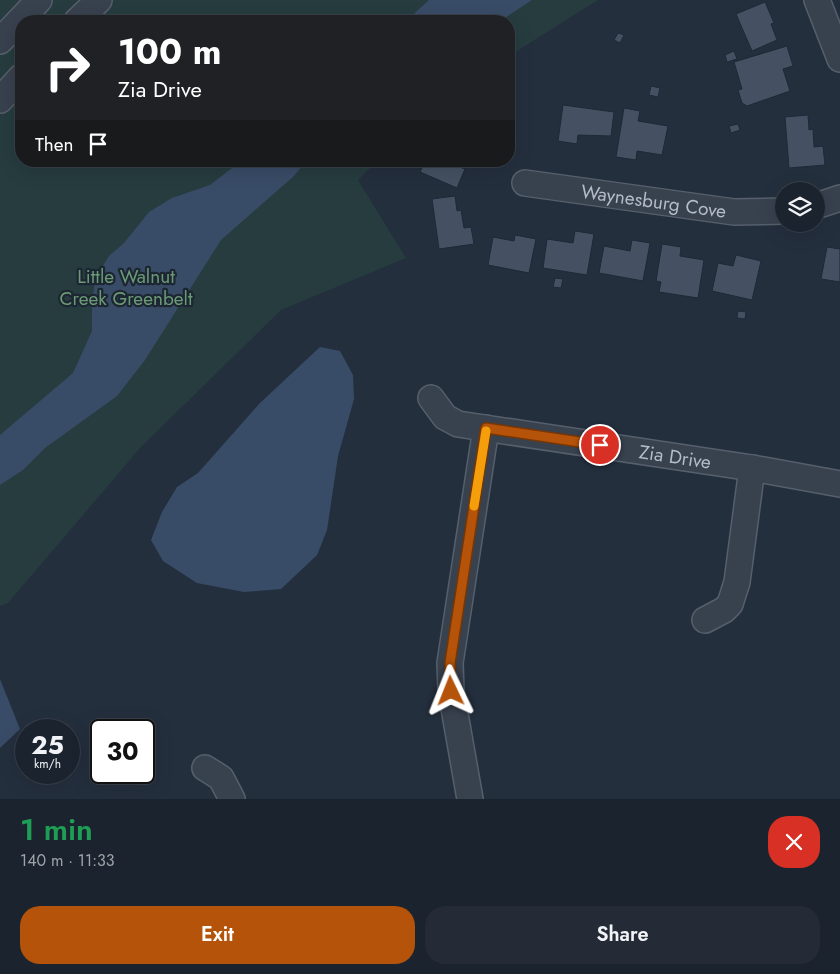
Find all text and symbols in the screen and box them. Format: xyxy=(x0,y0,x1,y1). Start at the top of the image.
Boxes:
text: 100 m xyxy=(118,27,221,77)
icon: right xyxy=(35,35,100,100)
text: Zia Drive xyxy=(118,73,202,105)
icon: arrive xyxy=(84,130,112,158)
text: Then xyxy=(35,131,74,158)
street label: Waynesburg Cove xyxy=(579,177,728,224)
map controls xyxy=(775,182,825,232)
button: layers xyxy=(775,182,825,232)
park label: Little Walnut Creek Greenbelt xyxy=(60,263,193,312)
pin xyxy=(579,424,621,466)
icon: arrive xyxy=(586,431,614,459)
street label: Zia Drive xyxy=(637,438,713,475)
position arrow xyxy=(424,664,476,716)
speed limit sign: 30 xyxy=(90,719,155,784)
text: 25 xyxy=(31,727,64,763)
text: km/h xyxy=(34,755,61,773)
text: 1 min xyxy=(20,808,93,851)
button: close xyxy=(768,816,820,868)
text: 140 m · 11:33 xyxy=(20,849,114,872)
button: Exit xyxy=(20,906,415,964)
button: Share xyxy=(425,906,820,964)

